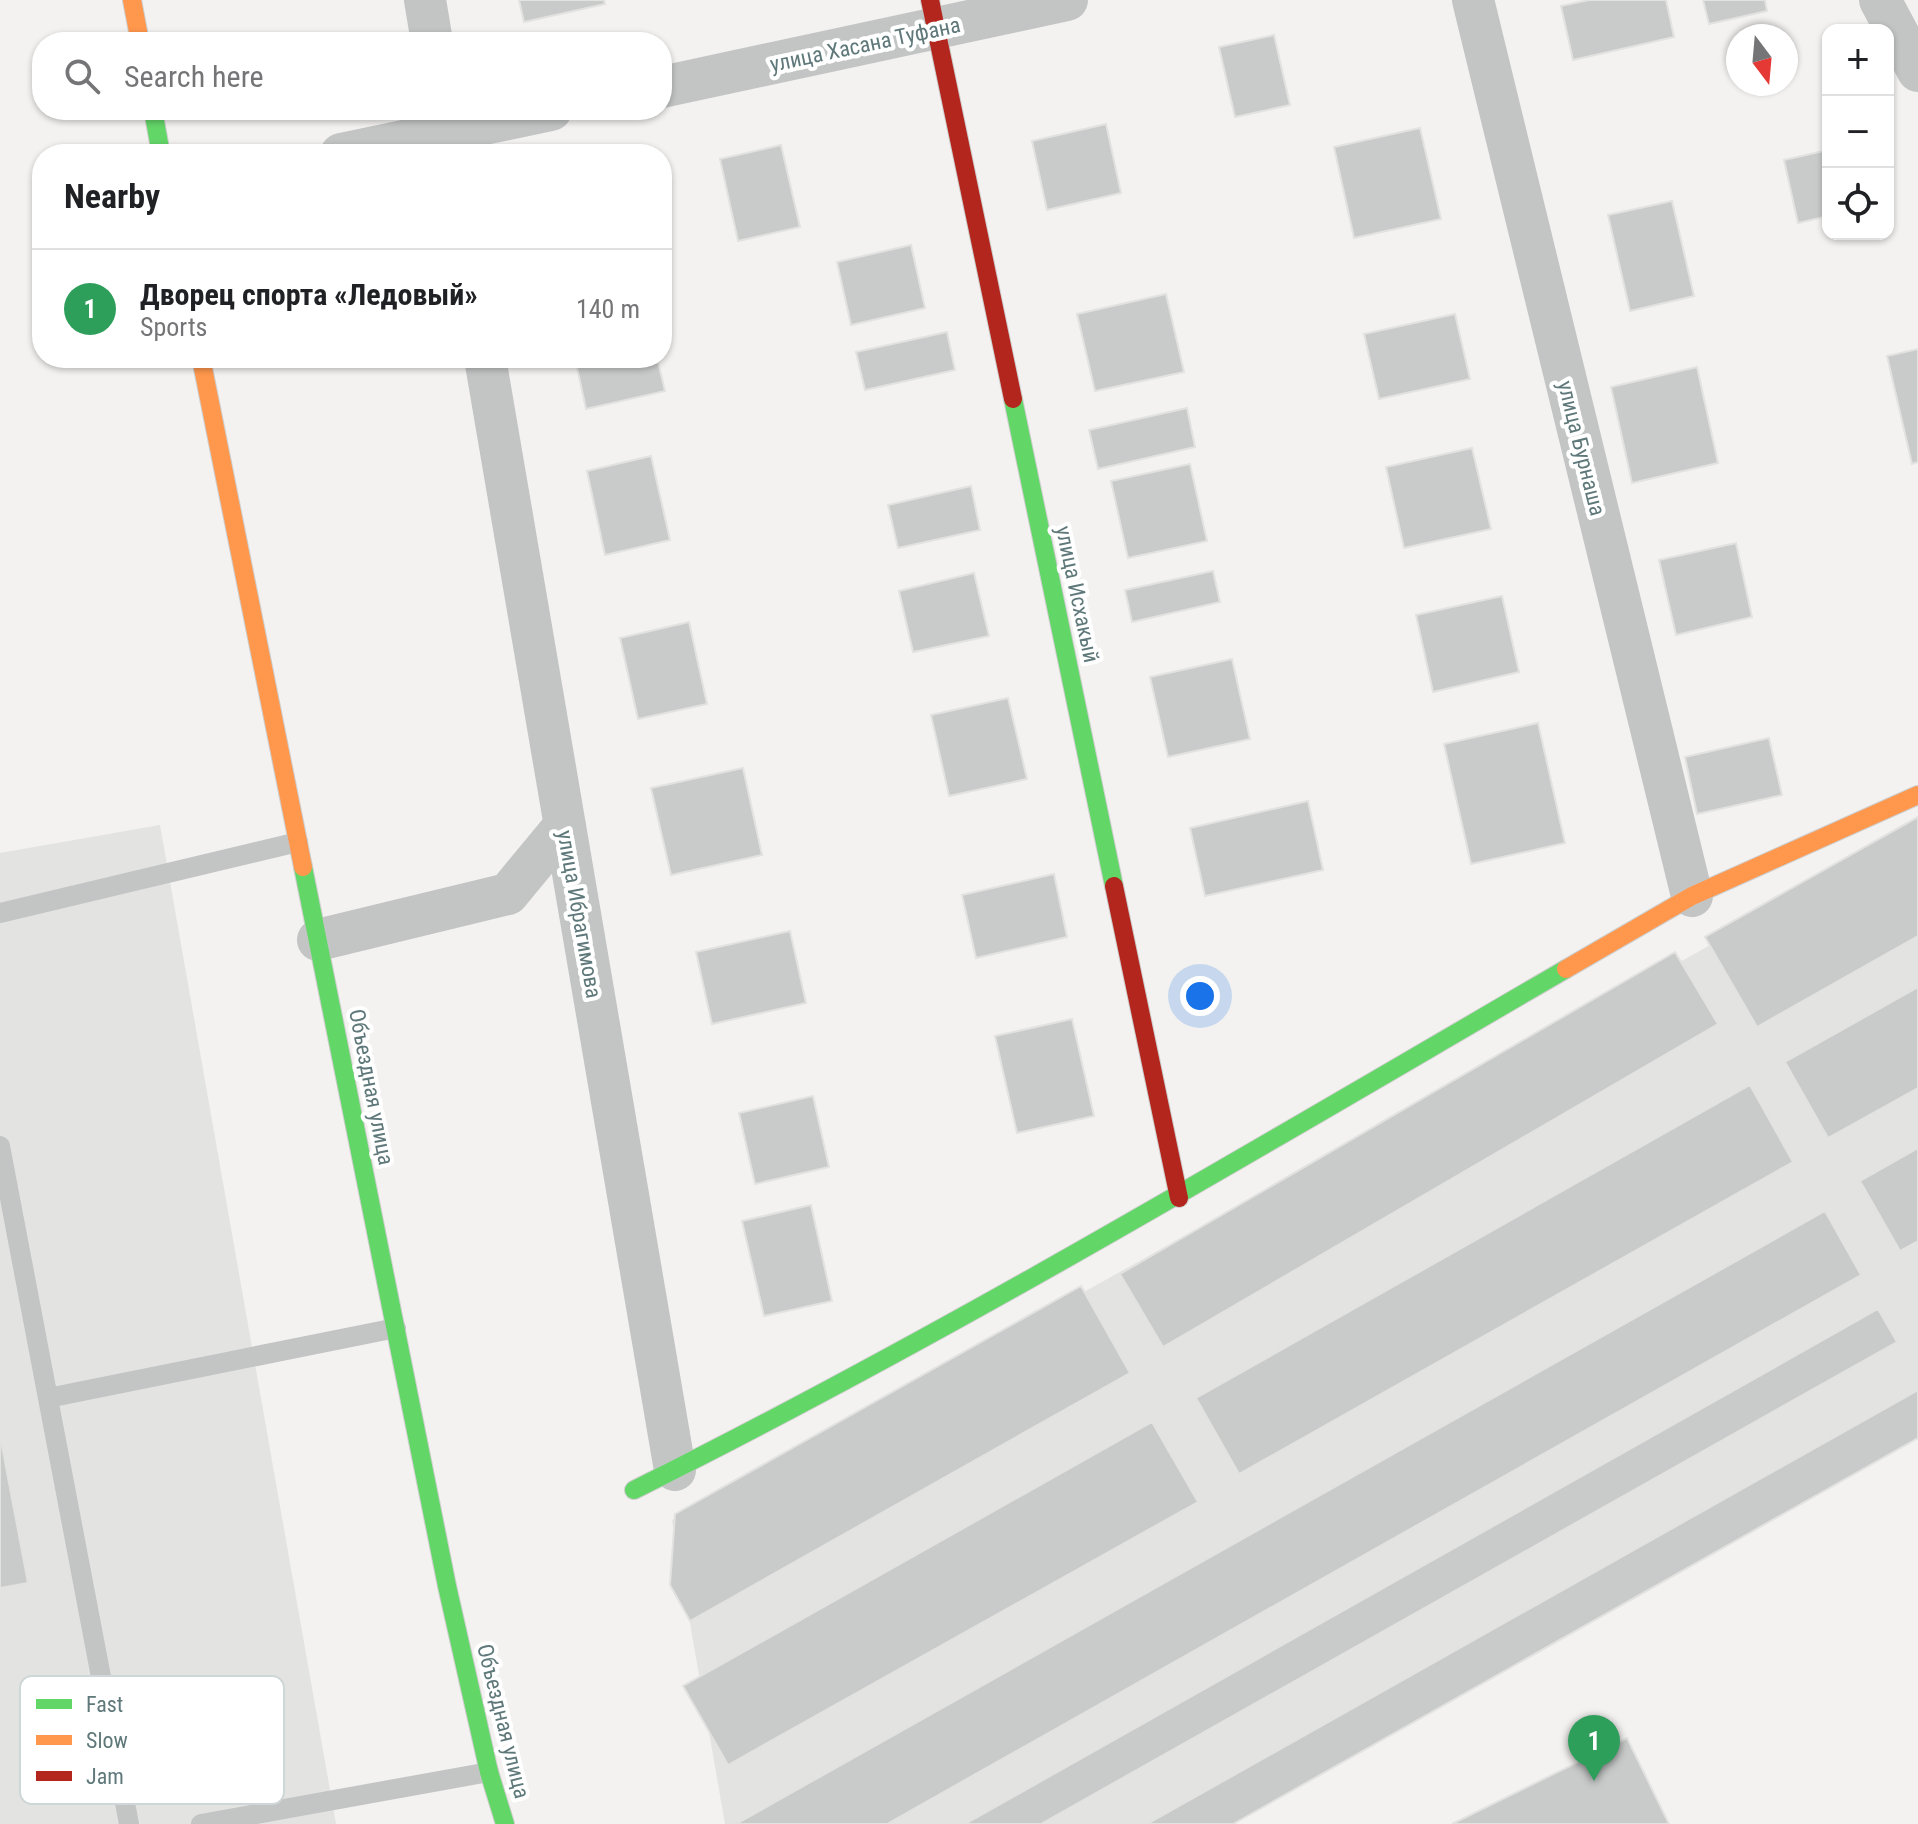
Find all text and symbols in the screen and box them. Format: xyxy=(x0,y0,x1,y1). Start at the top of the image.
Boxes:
street label: улица Хасана Туфана xyxy=(768,12,962,77)
north arrow xyxy=(1726,24,1798,96)
map controls xyxy=(1822,24,1894,240)
button: + xyxy=(1822,24,1894,96)
search box xyxy=(32,32,672,120)
icon: search xyxy=(60,54,104,98)
text: Search here xyxy=(124,59,264,94)
button: − xyxy=(1822,96,1894,168)
button: locate xyxy=(1822,168,1894,240)
text: Nearby xyxy=(64,176,160,216)
text: Дворец спорта «Ледовый» xyxy=(140,277,478,312)
text: 1 xyxy=(83,294,97,324)
text: 140 m xyxy=(576,294,640,324)
text: Sports xyxy=(140,312,207,342)
street label: улица Бурнаша xyxy=(1553,378,1610,518)
street label: улица Исхакый xyxy=(1051,524,1104,665)
street label: улица Ибрагимова xyxy=(552,828,607,1000)
your location xyxy=(1180,976,1220,1016)
street label: Объездная улица xyxy=(344,1007,399,1167)
street label: Объездная улица xyxy=(472,1641,535,1801)
legend xyxy=(20,1676,284,1804)
text: Fast xyxy=(86,1692,123,1717)
pin: 1 xyxy=(1568,1715,1620,1781)
text: Slow xyxy=(86,1728,128,1753)
text: Jam xyxy=(86,1764,124,1789)

